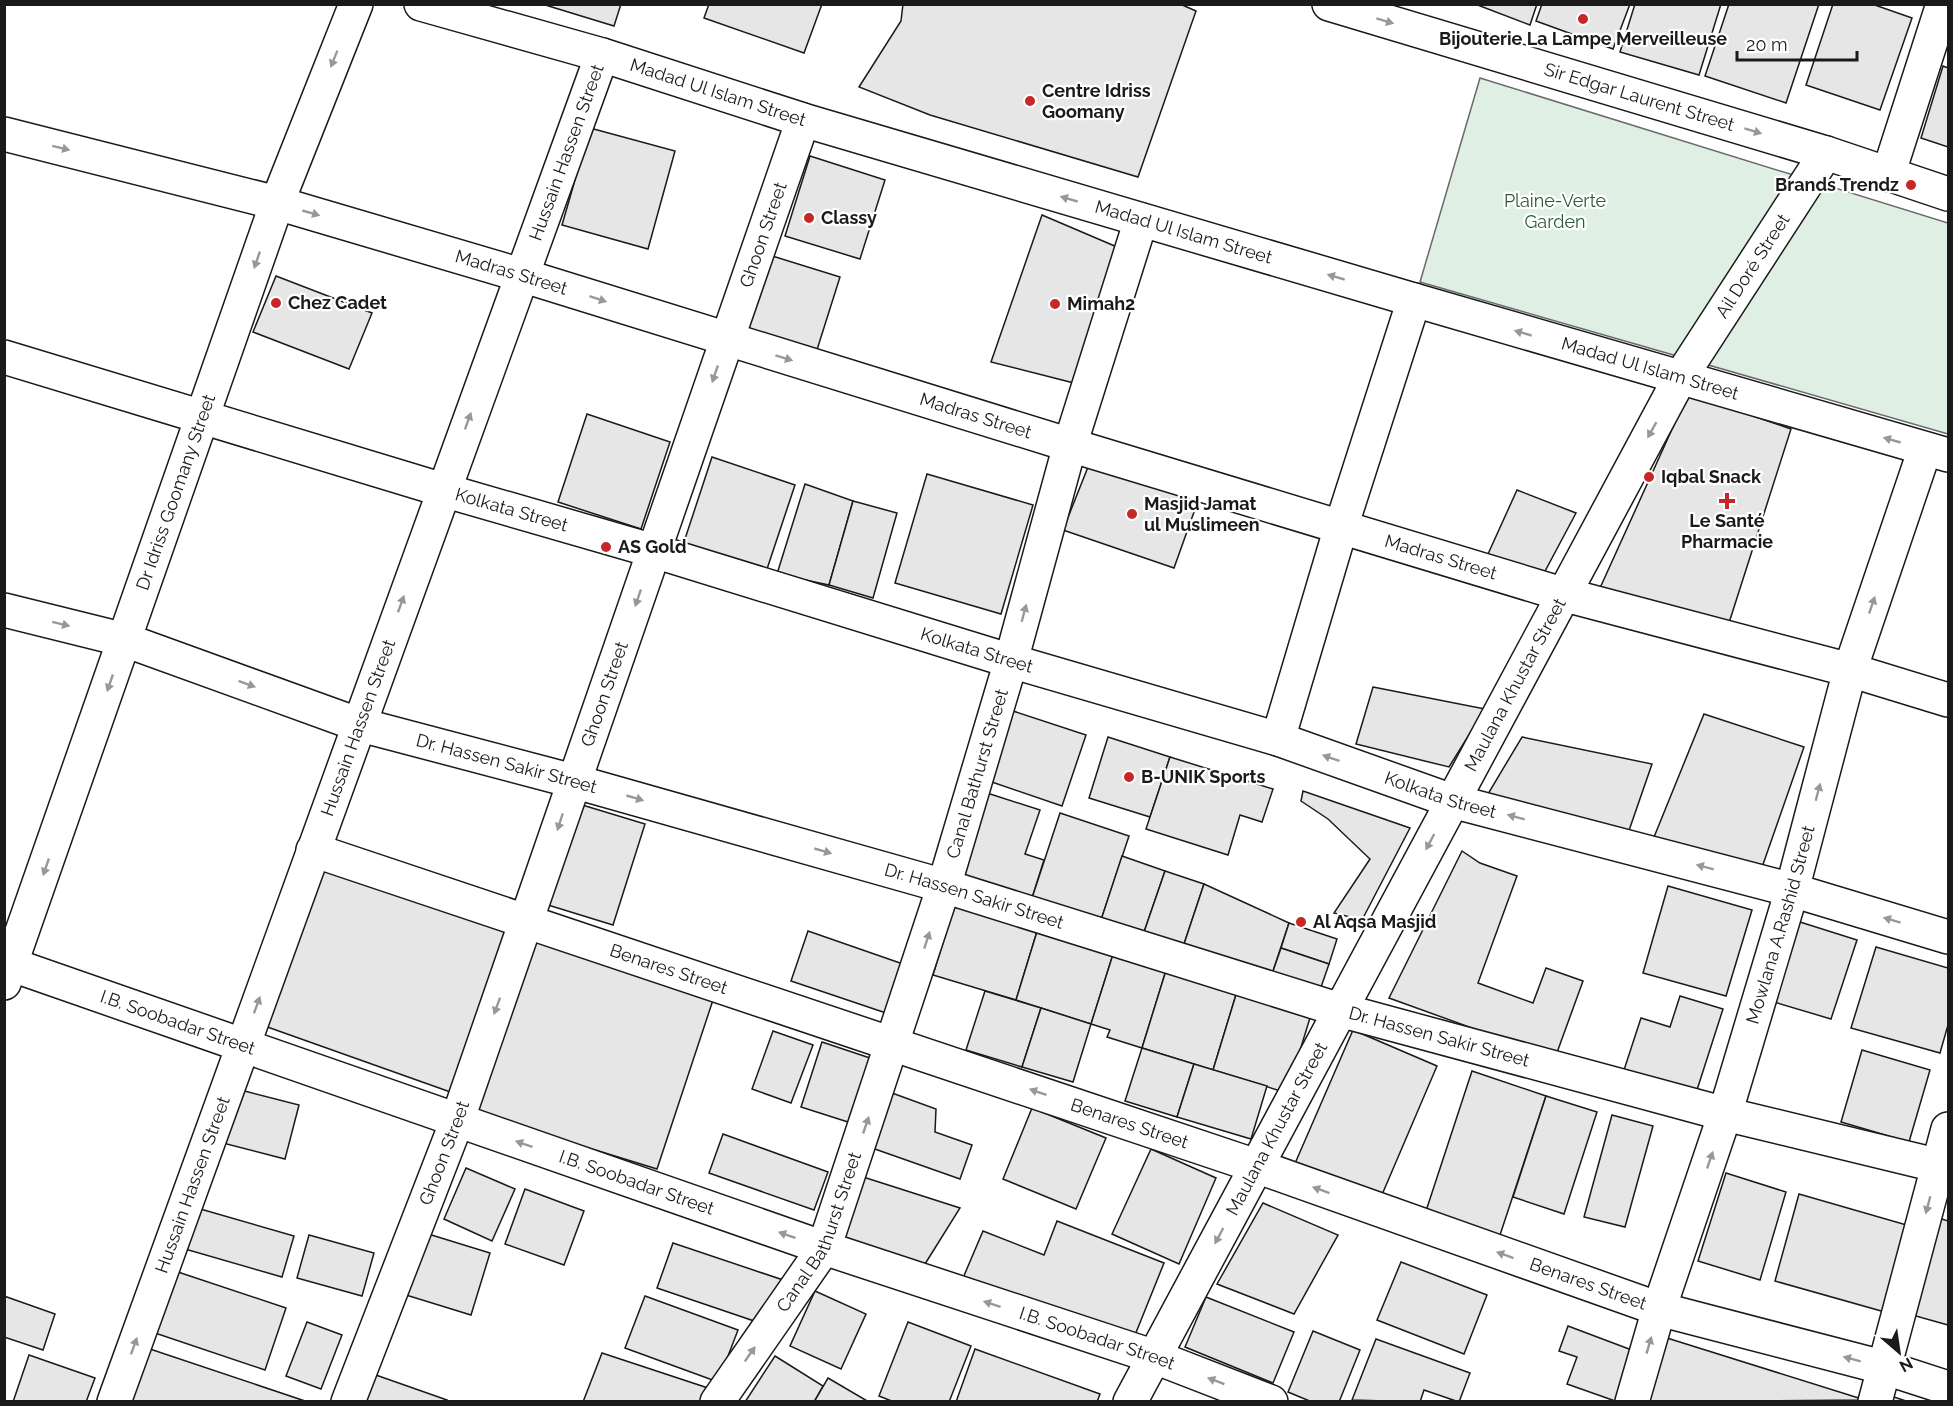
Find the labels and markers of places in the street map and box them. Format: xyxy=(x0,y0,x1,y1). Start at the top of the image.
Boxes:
marker: Bijouterie La Lampe Merveilleuse xyxy=(1576,12,1590,26)
place label: Bijouterie La Lampe Merveilleuse xyxy=(1439,28,1727,49)
place label: Centre Idriss Goomany xyxy=(1042,80,1151,122)
marker: Centre Idriss Goomany xyxy=(1023,94,1037,108)
place label: Brands Trendz xyxy=(1775,174,1899,195)
marker: Brands Trendz xyxy=(1904,178,1918,192)
place label: Classy xyxy=(821,207,877,228)
marker: Classy xyxy=(802,211,816,225)
place label: Chez Cadet xyxy=(288,292,387,313)
place label: Mimah2 xyxy=(1067,293,1135,314)
marker: Chez Cadet xyxy=(269,296,283,310)
marker: Mimah2 xyxy=(1048,297,1062,311)
place label: Iqbal Snack xyxy=(1661,466,1762,487)
marker: Iqbal Snack xyxy=(1642,470,1656,484)
place label: Masjid Jamat ul Muslimeen xyxy=(1144,493,1260,535)
marker: Le Santé Pharmacie xyxy=(1720,494,1734,508)
marker: Masjid Jamat ul Muslimeen xyxy=(1125,507,1139,521)
place label: Le Santé Pharmacie xyxy=(1681,510,1773,552)
place label: AS Gold xyxy=(618,536,687,557)
marker: AS Gold xyxy=(599,540,613,554)
place label: B-UNIK Sports xyxy=(1141,766,1265,787)
marker: B-UNIK Sports xyxy=(1122,770,1136,784)
place label: Al Aqsa Masjid xyxy=(1313,911,1436,932)
marker: Al Aqsa Masjid xyxy=(1294,915,1308,929)

